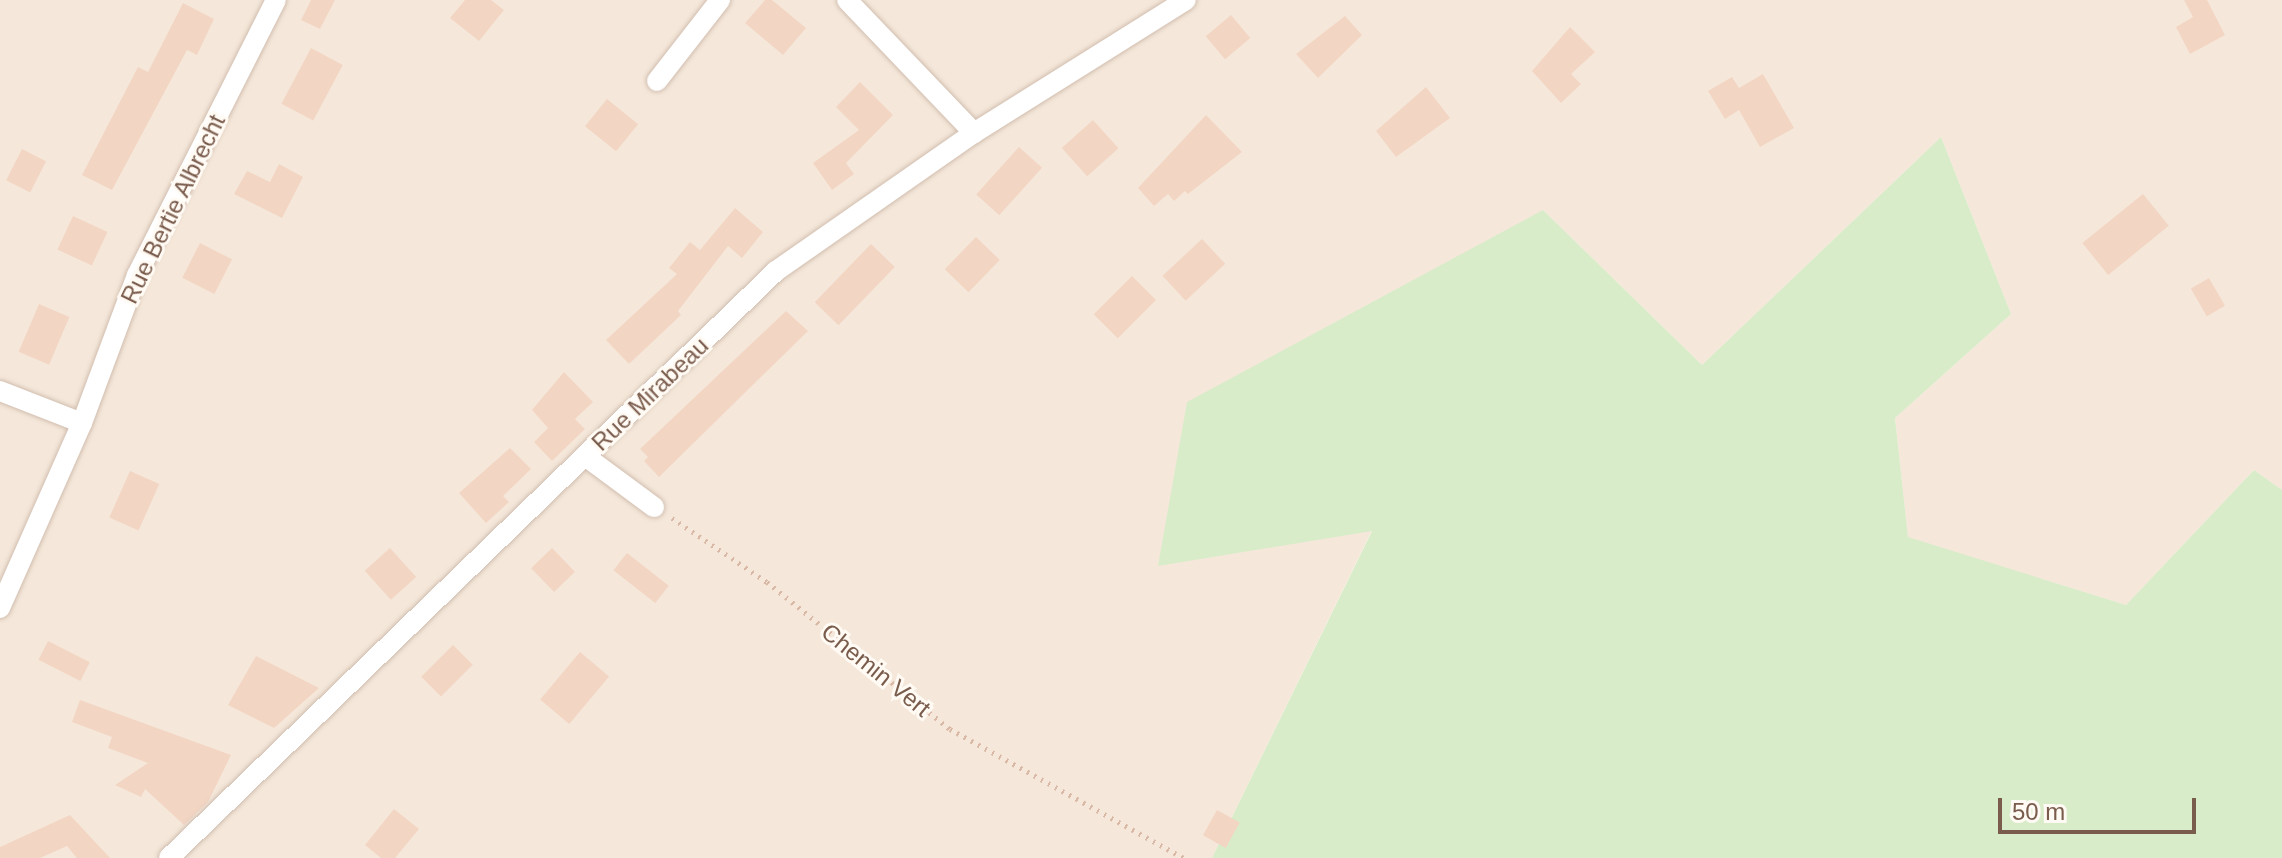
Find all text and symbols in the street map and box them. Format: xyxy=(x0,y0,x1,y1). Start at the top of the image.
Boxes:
street label: Rue Bertie Albrecht xyxy=(114,109,232,309)
street label: Rue Mirabeau xyxy=(586,331,714,457)
street label: Chemin Vert xyxy=(816,617,936,723)
scale bar xyxy=(2002,782,2200,832)
text: 50 m xyxy=(2012,798,2065,825)

